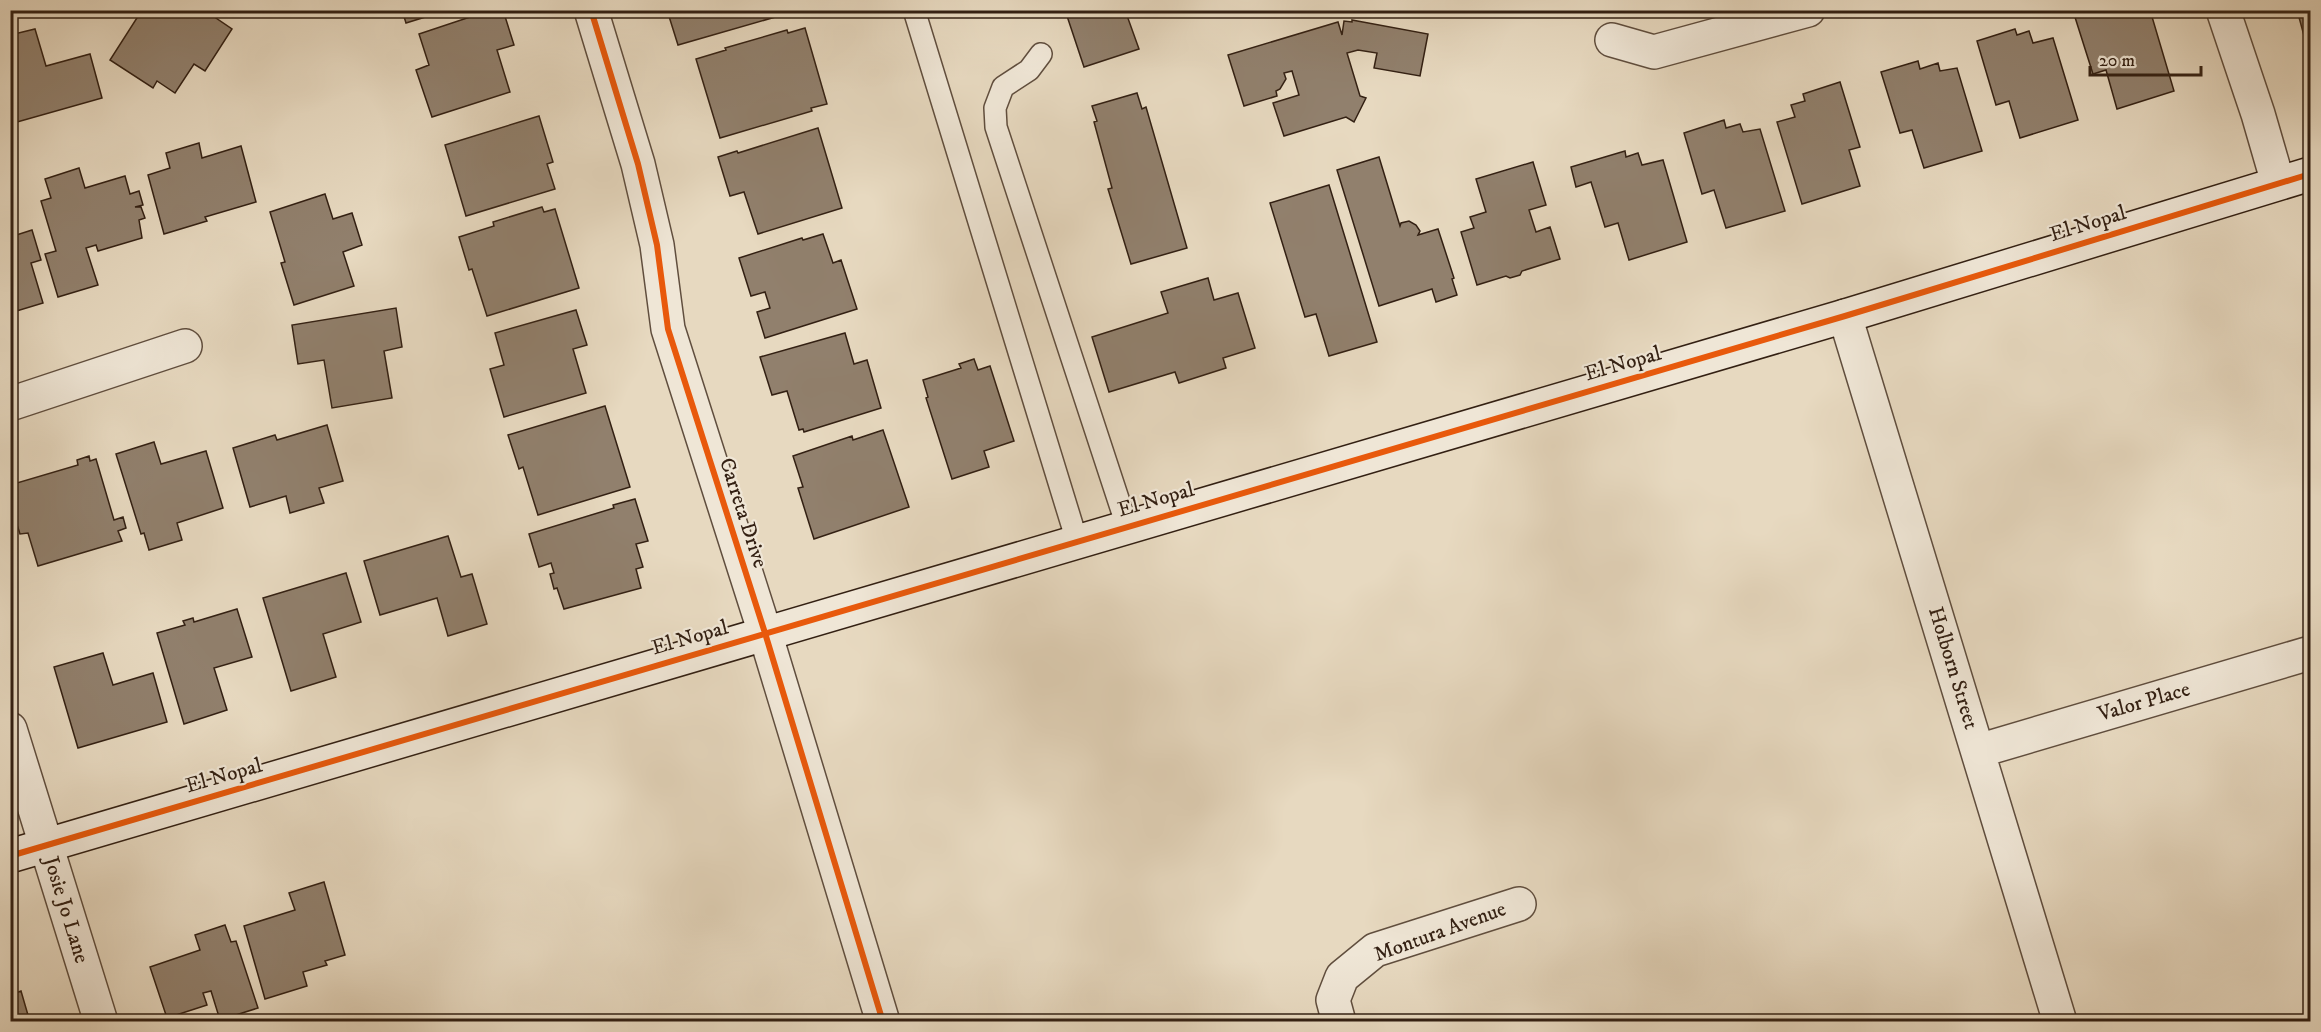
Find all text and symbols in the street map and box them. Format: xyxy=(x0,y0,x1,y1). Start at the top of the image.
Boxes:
scale bar xyxy=(2090,39,2201,77)
text: 20 m xyxy=(2099,50,2135,72)
street label: El Nopal xyxy=(2047,200,2130,248)
street label: El Nopal xyxy=(1582,340,1665,387)
street label: Carreta Drive xyxy=(713,455,773,572)
street label: El Nopal xyxy=(1115,476,1198,523)
street label: Holborn Street xyxy=(1922,604,1984,733)
street label: El Nopal xyxy=(649,614,732,661)
street label: Valor Place xyxy=(2094,676,2193,728)
street label: El Nopal xyxy=(183,752,266,799)
street label: Josie Jo Lane xyxy=(37,852,95,967)
street label: Montura Avenue xyxy=(1370,896,1510,968)

